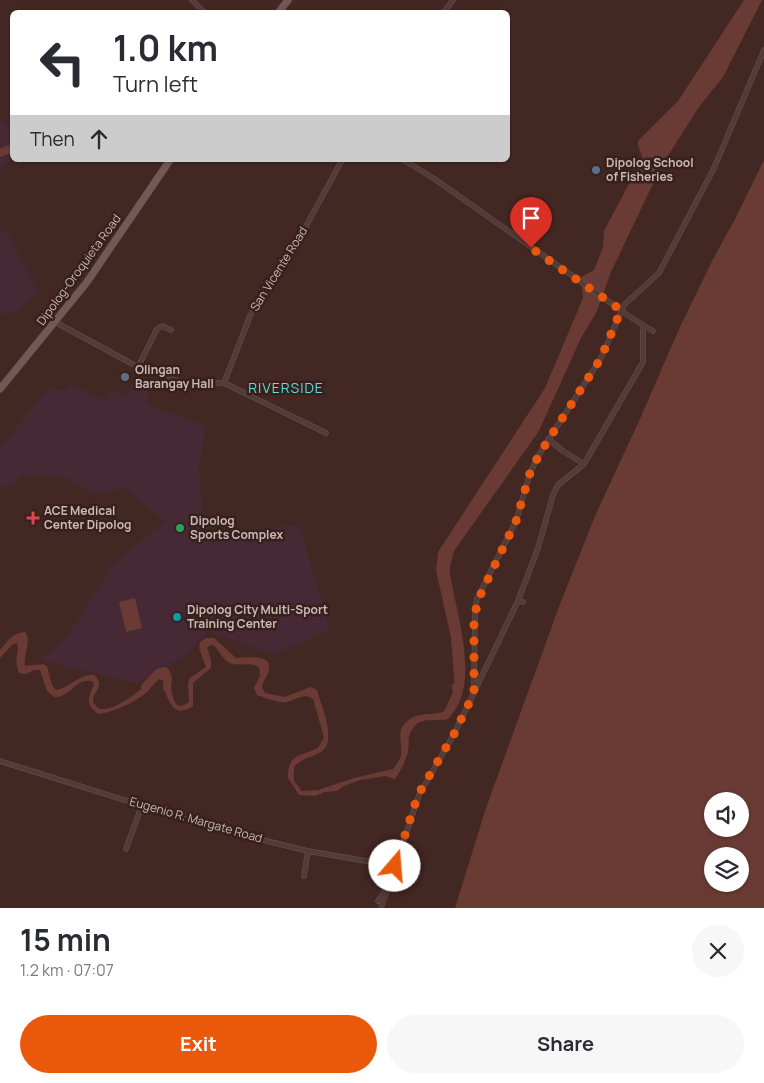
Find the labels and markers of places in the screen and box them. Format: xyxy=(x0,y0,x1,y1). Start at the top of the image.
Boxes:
place label: Dipolog School of Fisheries xyxy=(606,154,694,185)
marker: Dipolog School of Fisheries xyxy=(590,164,602,176)
pin xyxy=(510,197,552,248)
place label: Olingan Barangay Hall xyxy=(135,361,214,392)
marker: Olingan Barangay Hall xyxy=(119,371,131,383)
place label: ACE Medical Center Dipolog xyxy=(44,502,131,533)
marker: ACE Medical Center Dipolog xyxy=(26,511,40,525)
place label: Dipolog Sports Complex xyxy=(190,512,283,543)
marker: Dipolog Sports Complex xyxy=(174,522,186,534)
place label: Dipolog City Multi-Sport Training Center xyxy=(187,601,328,632)
marker: Dipolog City Multi-Sport Training Center xyxy=(171,611,183,623)

